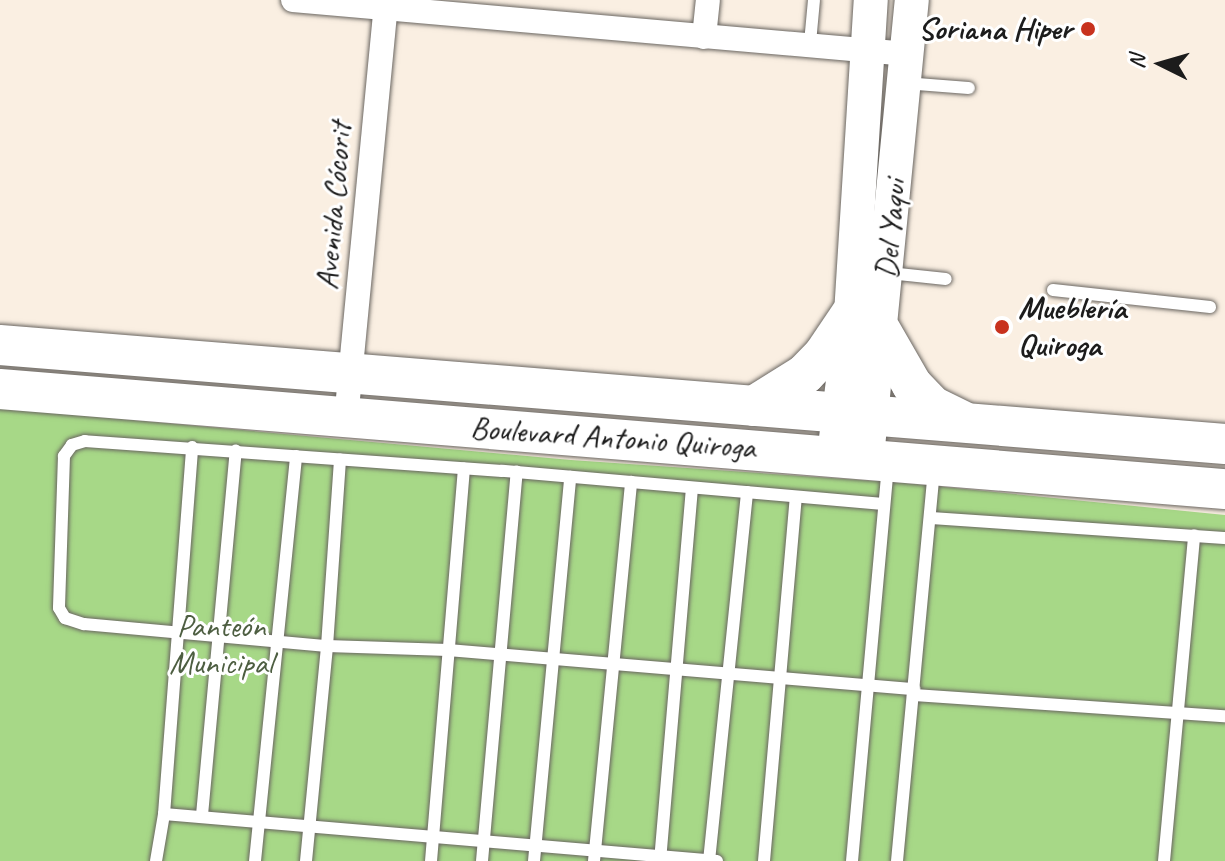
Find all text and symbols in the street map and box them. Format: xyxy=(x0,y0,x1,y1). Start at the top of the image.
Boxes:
place label: Soriana Hiper xyxy=(918,10,1072,48)
marker: Soriana Hiper xyxy=(1079,20,1097,38)
north arrow xyxy=(1121,24,1201,104)
text: N xyxy=(1123,54,1152,70)
street label: Avenida Cócorit xyxy=(308,121,360,291)
street label: Del Yaqui xyxy=(867,177,915,281)
place label: Mueblería Quiroga xyxy=(1018,290,1126,365)
marker: Mueblería Quiroga xyxy=(993,318,1011,336)
street label: Boulevard Antonio Quiroga xyxy=(469,409,757,467)
park label: Panteón Municipal xyxy=(169,608,273,683)

